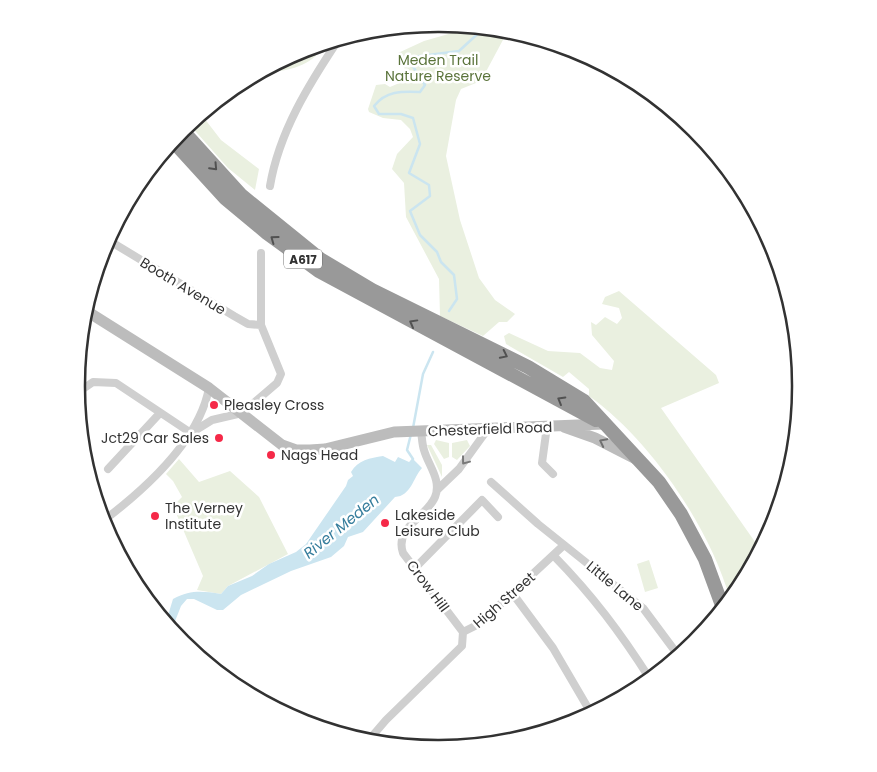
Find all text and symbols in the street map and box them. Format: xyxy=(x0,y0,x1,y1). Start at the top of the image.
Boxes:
park label: Meden Trail Nature Reserve xyxy=(385,50,491,86)
one-way arrow xyxy=(208,161,217,170)
one-way arrow xyxy=(270,236,280,245)
road number: A617 xyxy=(284,250,322,268)
street label: Booth Avenue xyxy=(136,252,230,320)
one-way arrow xyxy=(409,319,418,329)
one-way arrow xyxy=(499,349,508,359)
place label: Pleasley Cross xyxy=(224,395,324,415)
one-way arrow xyxy=(557,397,566,407)
marker: Pleasley Cross xyxy=(208,399,220,411)
street label: Chesterfield Road xyxy=(427,417,553,441)
place label: Jct29 Car Sales xyxy=(101,428,209,448)
marker: Jct29 Car Sales xyxy=(213,432,225,444)
one-way arrow xyxy=(599,438,608,448)
place label: Nags Head xyxy=(281,445,358,465)
marker: Nags Head xyxy=(265,449,277,461)
one-way arrow xyxy=(462,455,470,464)
water label: River Meden xyxy=(299,489,383,563)
place label: The Verney Institute xyxy=(165,498,243,534)
place label: Lakeside Leisure Club xyxy=(395,505,480,541)
marker: The Verney Institute xyxy=(149,510,161,522)
marker: Lakeside Leisure Club xyxy=(379,517,391,529)
street label: Crow Hill xyxy=(402,556,454,616)
street label: Little Lane xyxy=(582,556,648,616)
street label: High Street xyxy=(469,567,539,633)

